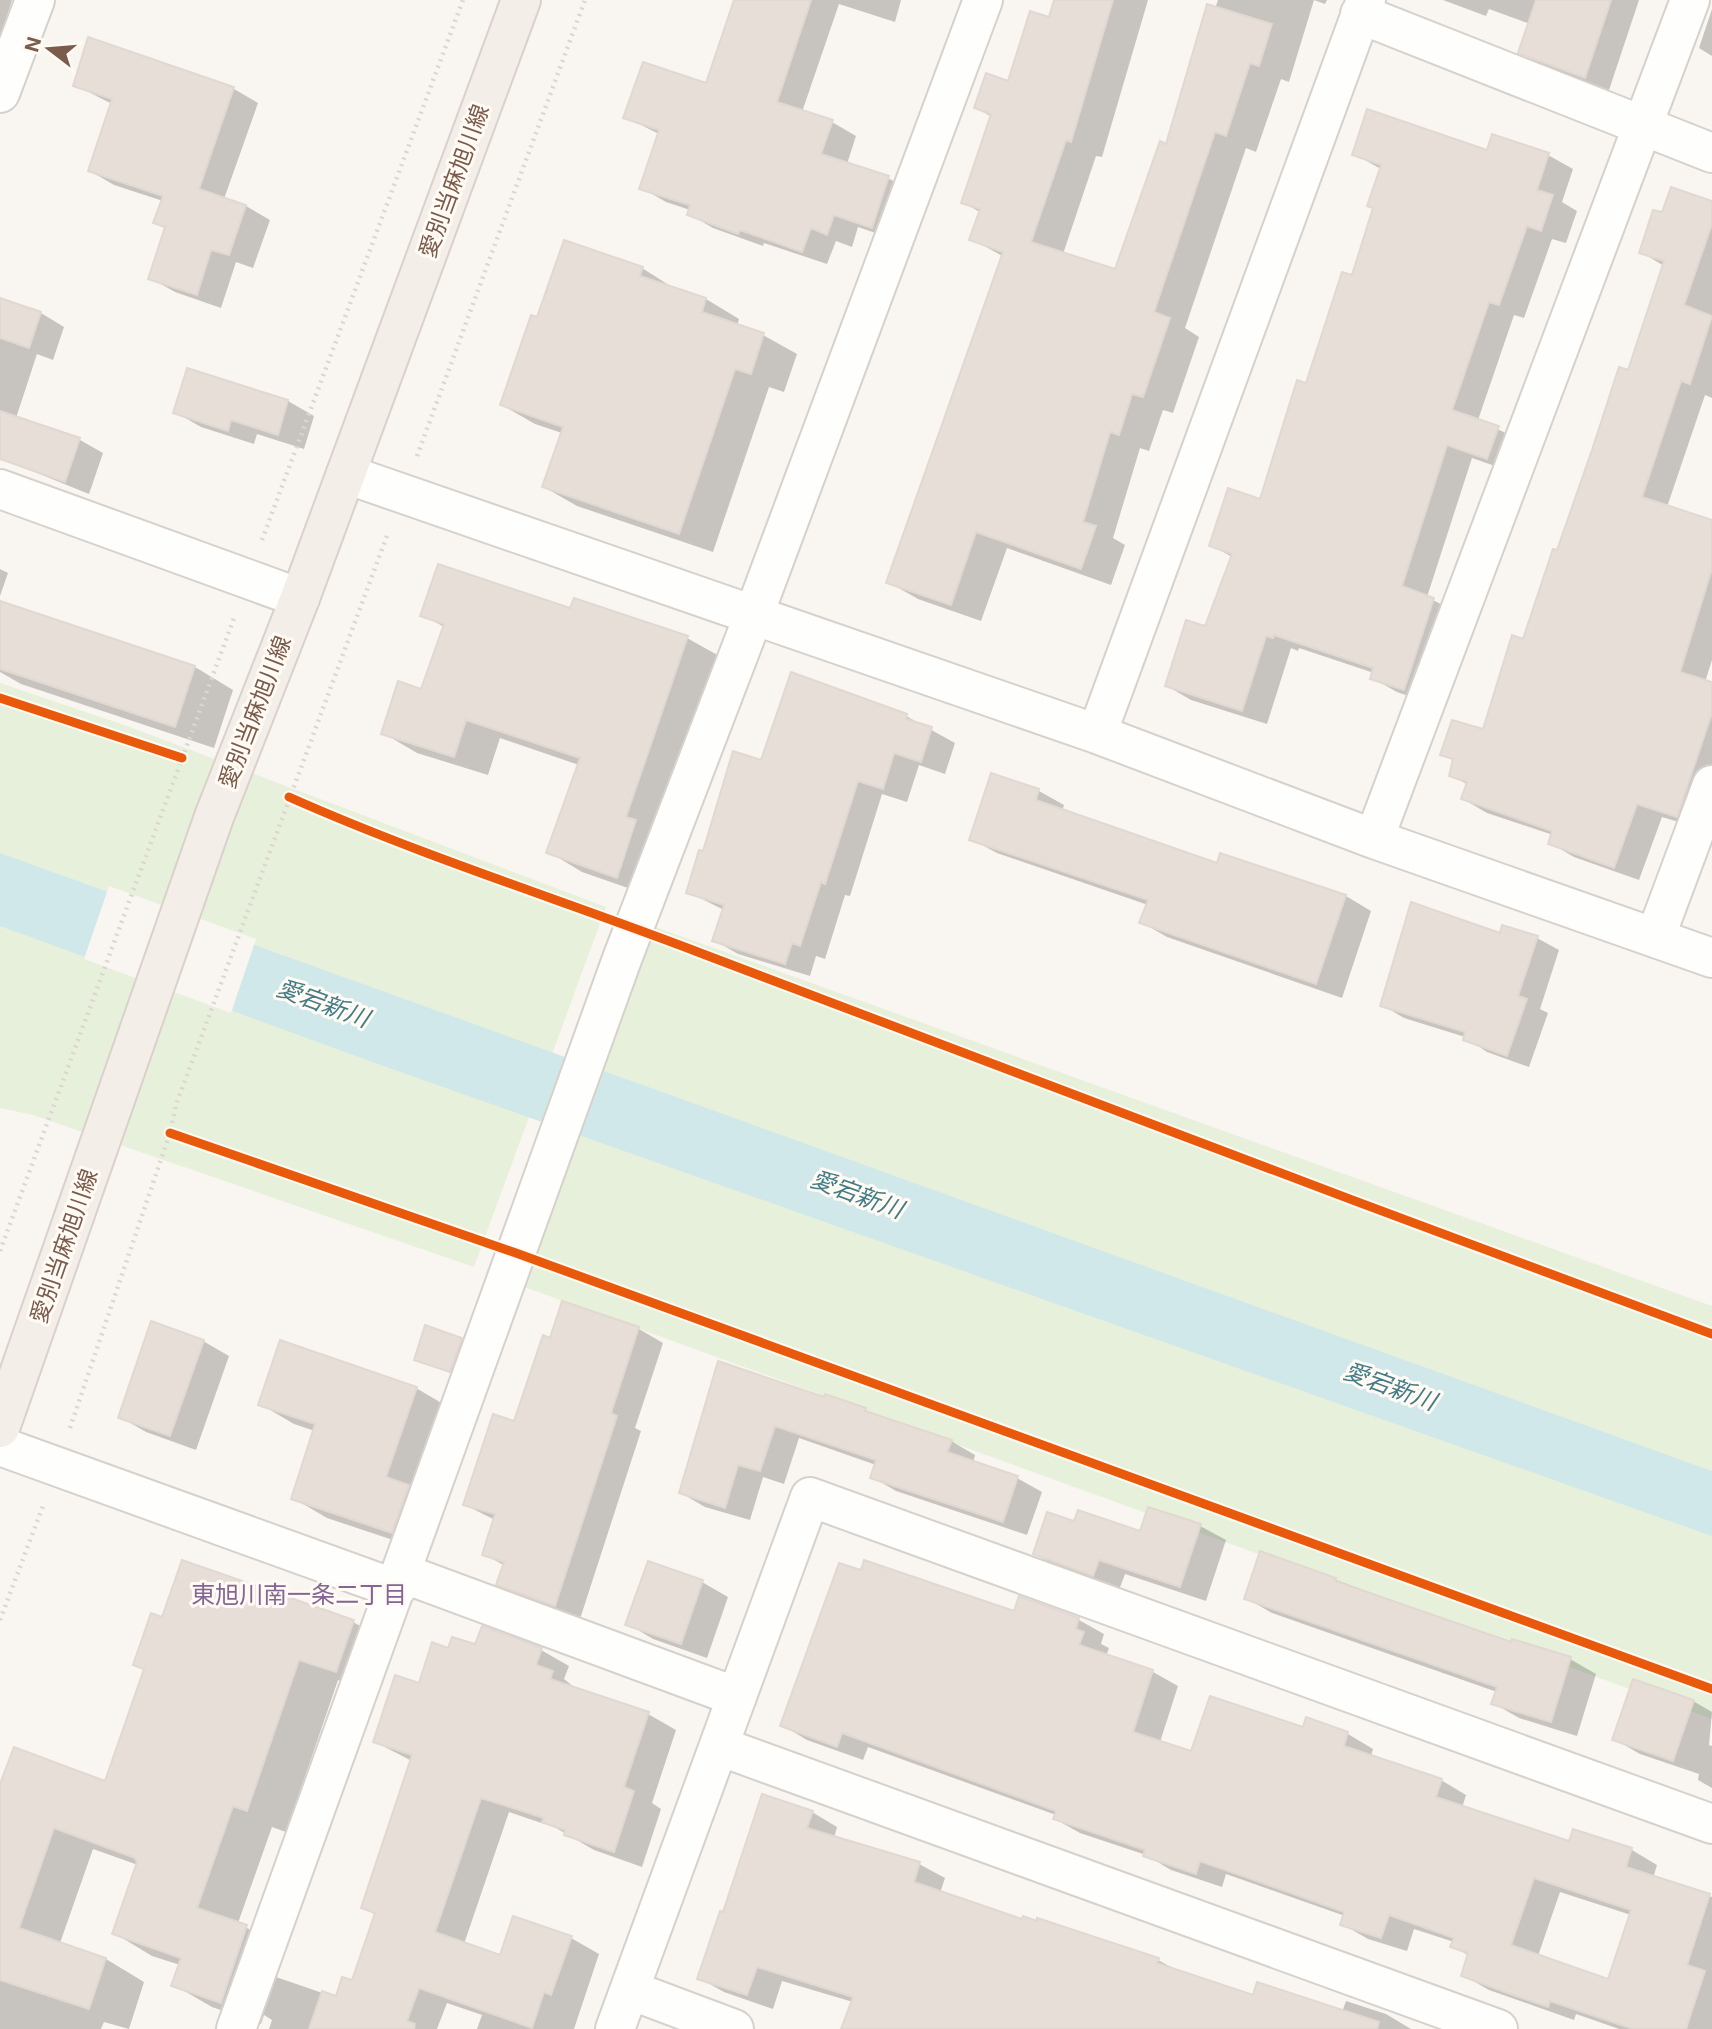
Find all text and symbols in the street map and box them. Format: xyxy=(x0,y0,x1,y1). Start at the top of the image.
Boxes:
north arrow xyxy=(14,14,84,84)
text: N xyxy=(20,34,46,55)
street label: 愛別当麻旭川線 xyxy=(413,101,495,261)
street label: 愛別当麻旭川線 xyxy=(213,632,297,792)
water label: 愛宕新川 xyxy=(273,973,376,1034)
water label: 愛宕新川 xyxy=(807,1164,910,1225)
street label: 愛別当麻旭川線 xyxy=(25,1165,103,1327)
water label: 愛宕新川 xyxy=(1340,1356,1443,1417)
district label: 東旭川南一条二丁目 xyxy=(191,1580,407,1609)

